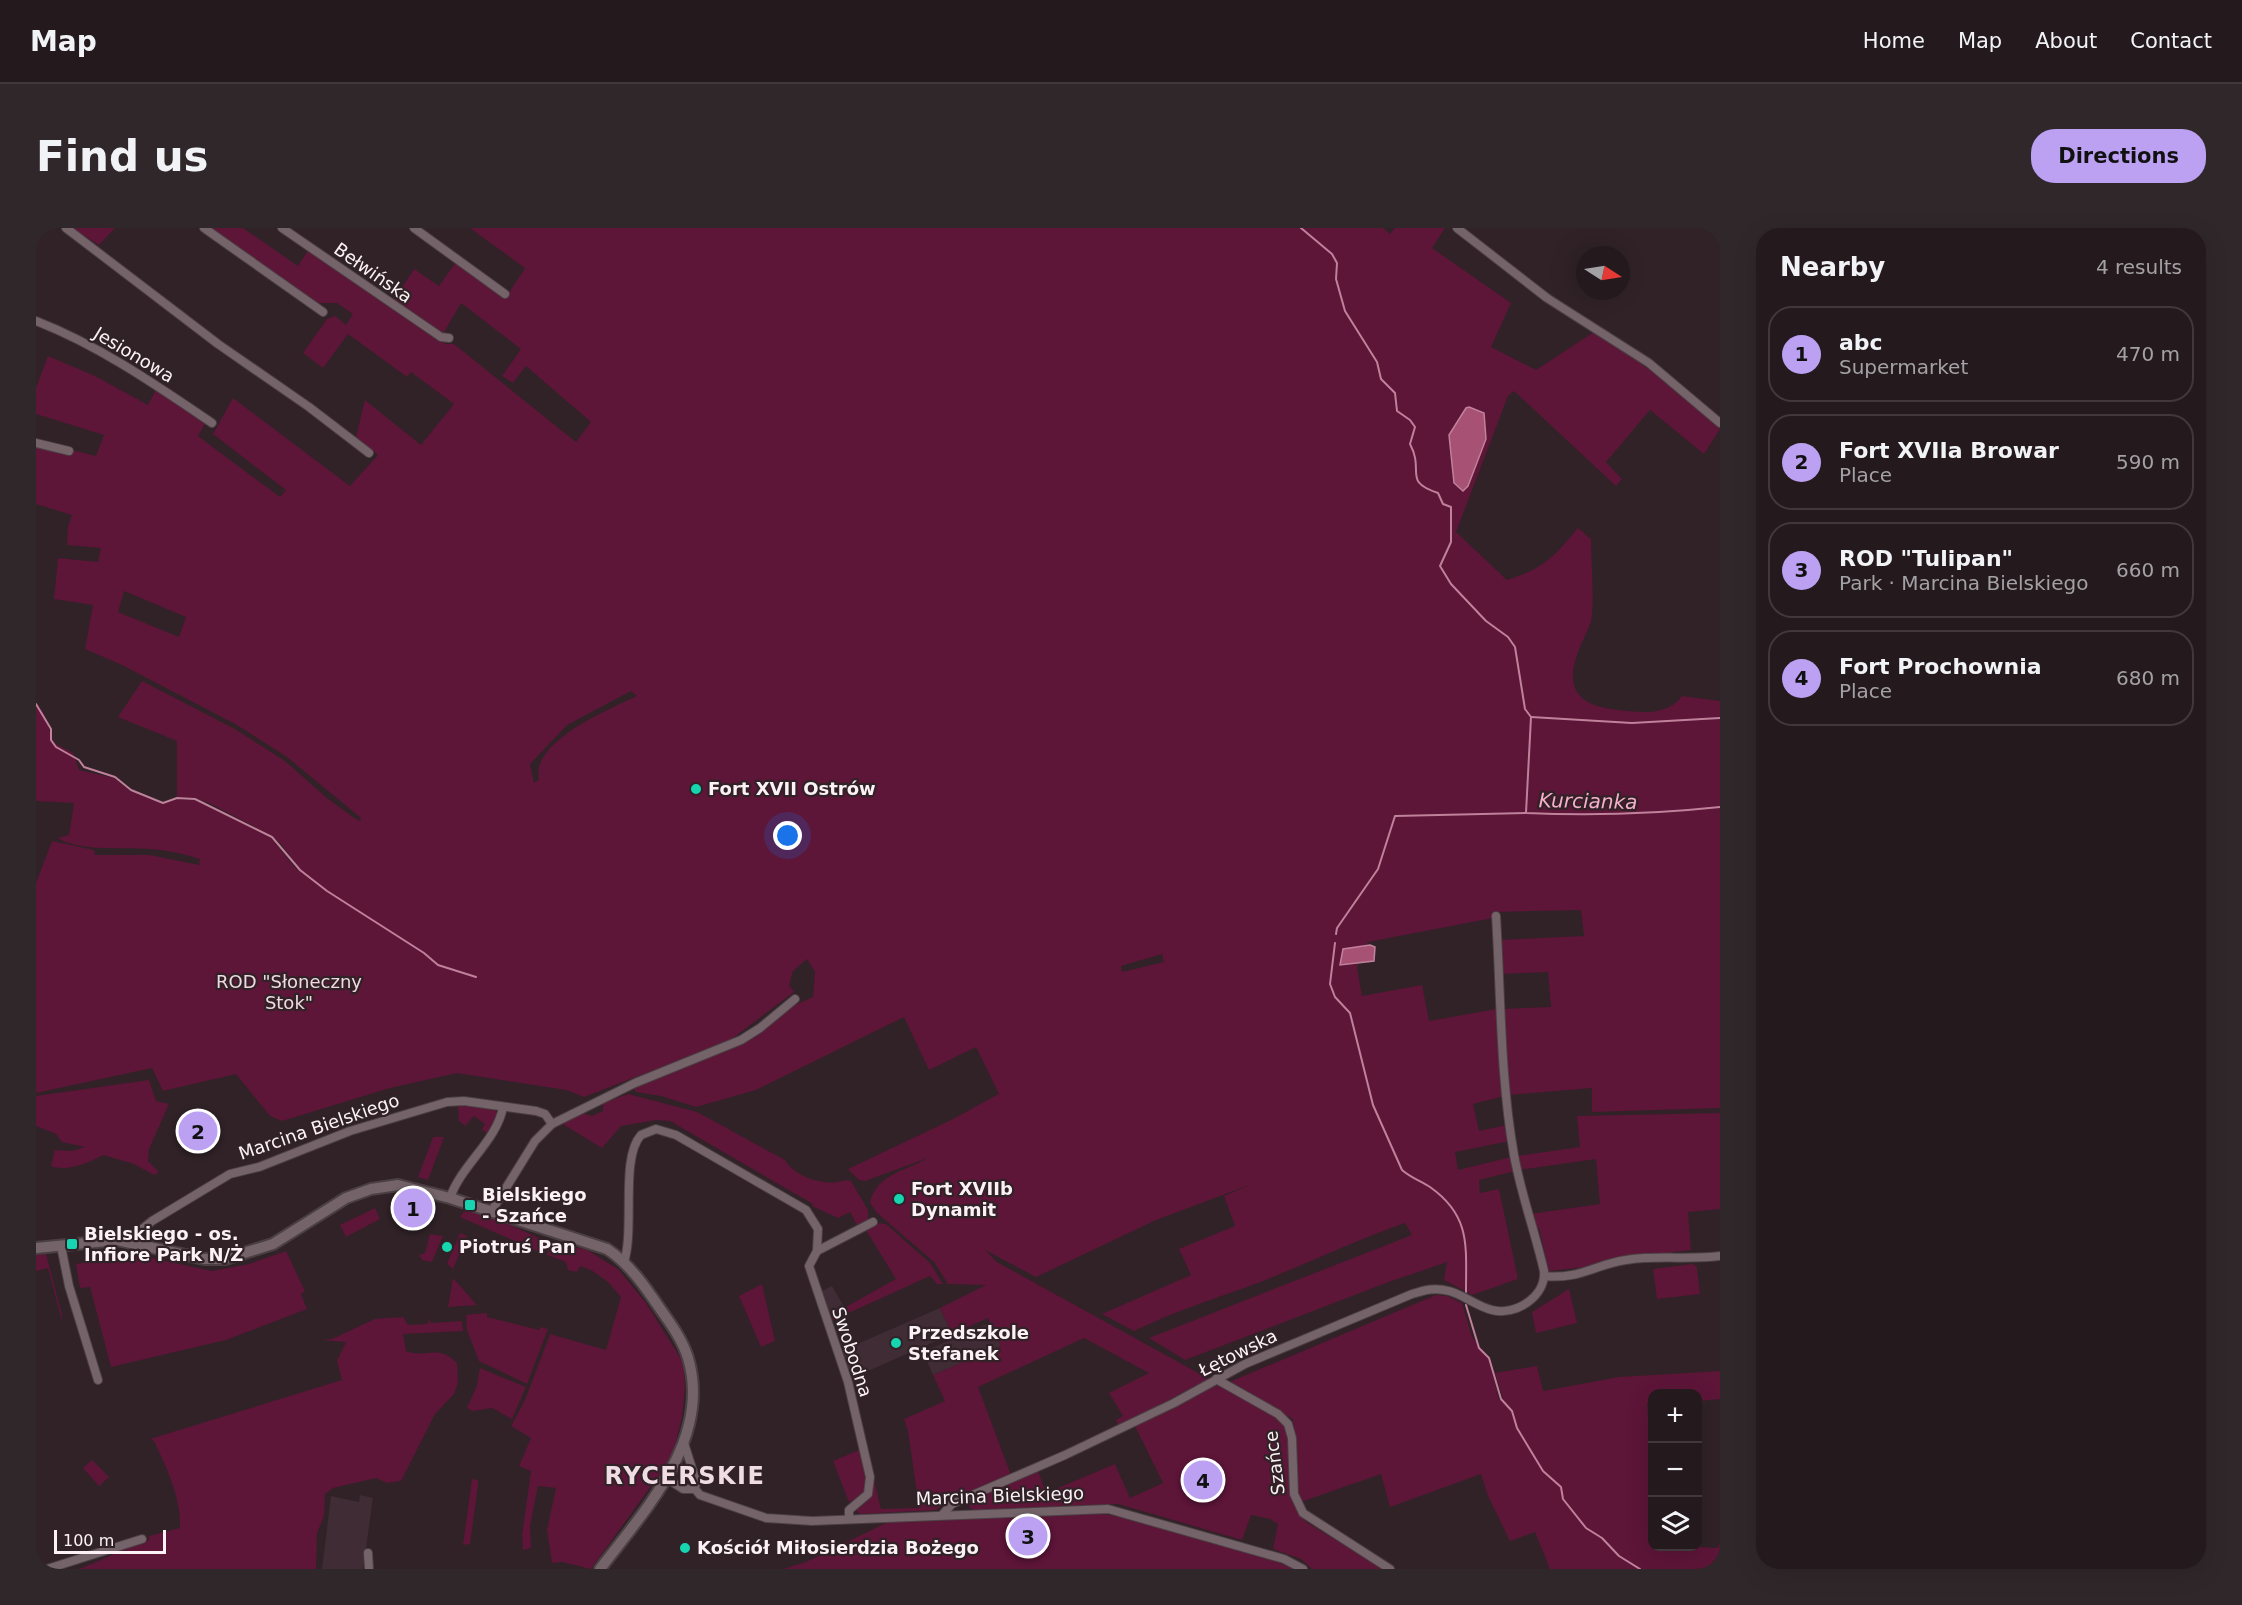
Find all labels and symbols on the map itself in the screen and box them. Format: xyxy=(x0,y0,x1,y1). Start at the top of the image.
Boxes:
street label: Bełwińska xyxy=(330,238,416,307)
north arrow xyxy=(1576,246,1630,300)
street label: Jesionowa xyxy=(89,322,178,387)
place label: Fort XVII Ostrów xyxy=(708,778,876,799)
marker: Fort XVII Ostrów xyxy=(689,782,703,796)
water label: Kurcianka xyxy=(1538,788,1638,814)
your location xyxy=(773,821,802,850)
park label: ROD "Słoneczny Stok" xyxy=(216,971,362,1013)
street label: Marcina Bielskiego xyxy=(236,1089,402,1164)
pin: 2 xyxy=(178,1108,218,1154)
place label: Fort XVIIb Dynamit xyxy=(911,1178,1013,1220)
place label: Bielskiego - Szańce xyxy=(482,1184,587,1226)
pin: 1 xyxy=(394,1186,433,1230)
marker: Fort XVIIb Dynamit xyxy=(892,1192,906,1206)
marker: Bielskiego - Szańce xyxy=(463,1198,477,1212)
place label: Bielskiego - os. Infiore Park N/Ż xyxy=(84,1223,243,1265)
place label: Piotruś Pan xyxy=(459,1236,576,1257)
marker: Bielskiego - os. Infiore Park N/Ż xyxy=(65,1237,79,1251)
marker: Piotruś Pan xyxy=(440,1240,454,1254)
street label: Swobodna xyxy=(828,1304,877,1400)
place label: Przedszkole Stefanek xyxy=(908,1322,1029,1364)
street label: Łętowska xyxy=(1194,1325,1280,1381)
marker: Przedszkole Stefanek xyxy=(889,1336,903,1350)
street label: Szańce xyxy=(1260,1430,1289,1496)
pin: 4 xyxy=(1184,1458,1222,1502)
district label: RYCERSKIE xyxy=(605,1462,765,1490)
street label: Marcina Bielskiego xyxy=(915,1482,1084,1509)
pin: 3 xyxy=(1008,1514,1048,1558)
scale bar xyxy=(54,1527,166,1554)
place label: Kościół Miłosierdzia Bożego xyxy=(697,1537,979,1558)
marker: Kościół Miłosierdzia Bożego xyxy=(678,1541,692,1555)

